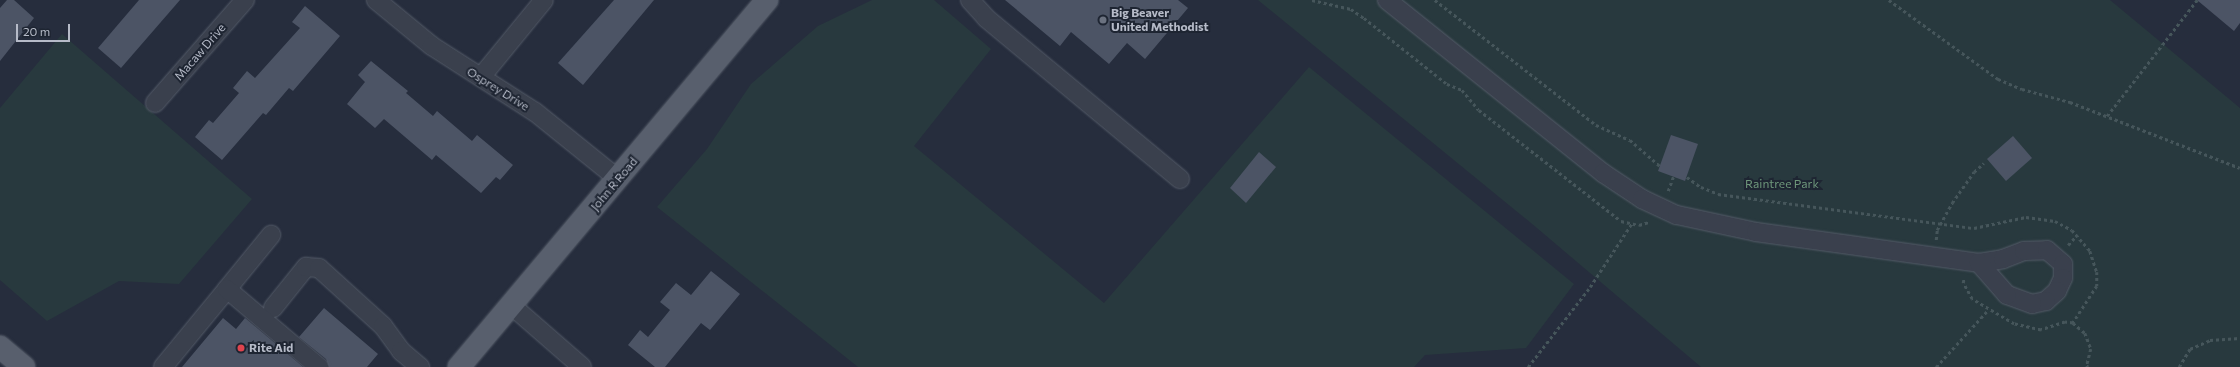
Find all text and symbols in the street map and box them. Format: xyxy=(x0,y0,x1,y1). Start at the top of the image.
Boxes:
place label: Big Beaver United Methodist xyxy=(1111,6,1209,34)
marker: Big Beaver United Methodist xyxy=(1098,15,1108,25)
scale bar xyxy=(18,16,72,42)
street label: Macaw Drive xyxy=(171,21,229,83)
text: 20 m xyxy=(23,24,50,38)
street label: Osprey Drive xyxy=(464,64,532,114)
street label: John R Road xyxy=(588,154,640,214)
park label: Raintree Park xyxy=(1745,177,1819,191)
place label: Rite Aid xyxy=(249,341,293,355)
marker: Rite Aid xyxy=(236,343,246,353)

